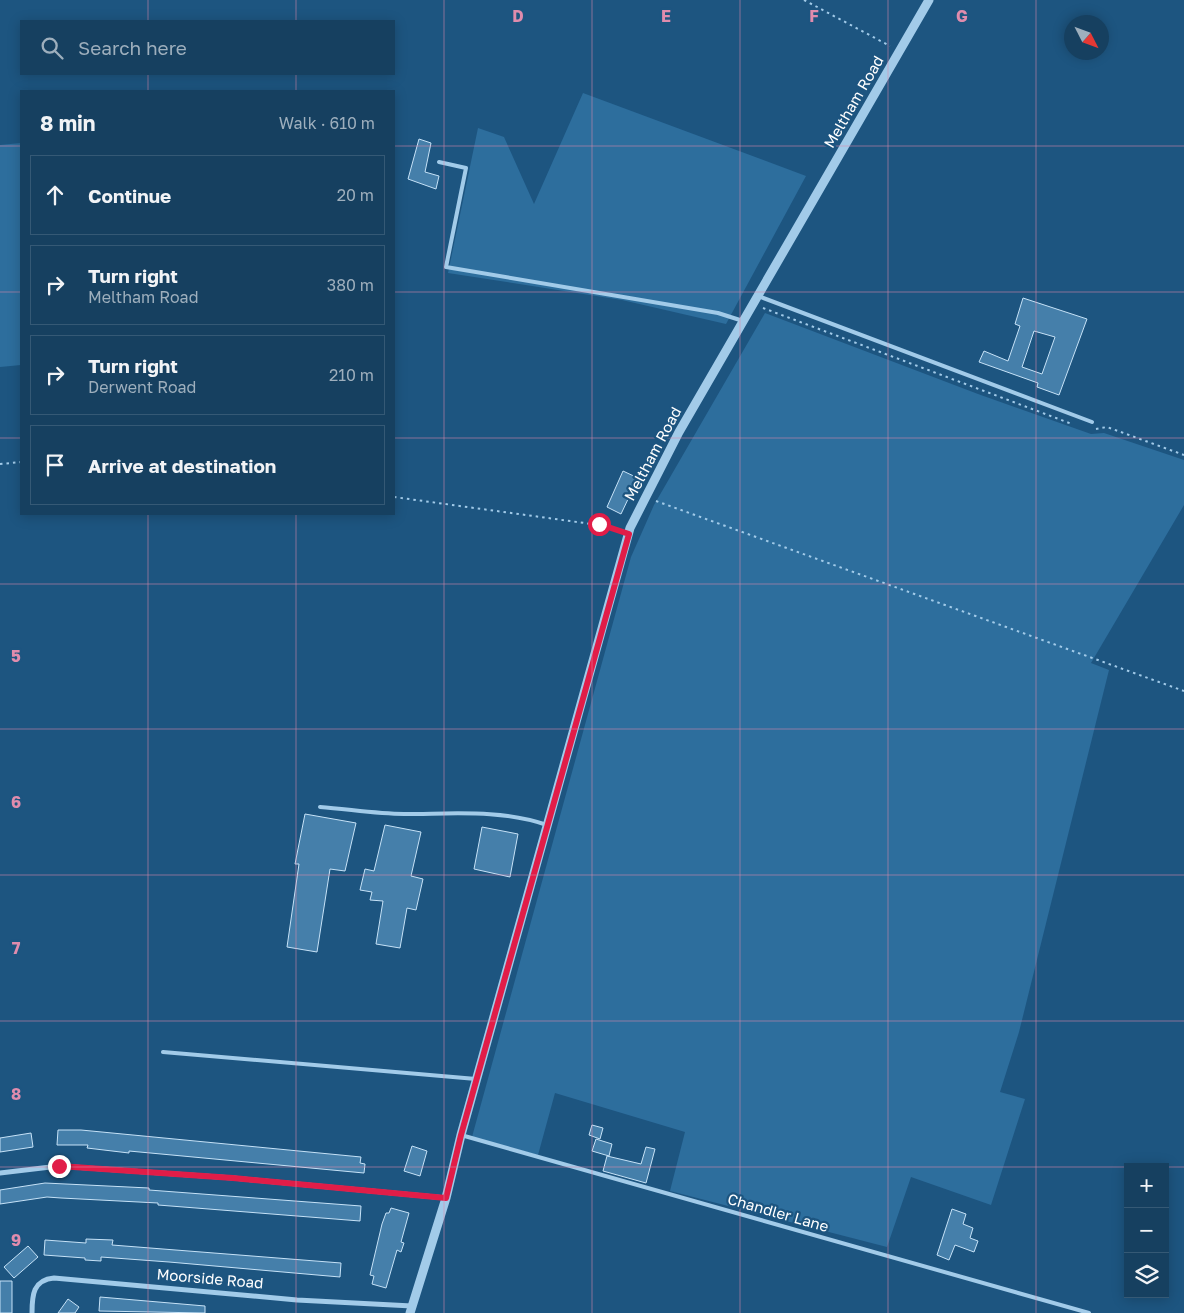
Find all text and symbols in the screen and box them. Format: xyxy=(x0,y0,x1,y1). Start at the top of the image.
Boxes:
text: D xyxy=(512,6,524,26)
text: E xyxy=(661,6,671,26)
text: F xyxy=(809,6,819,26)
text: G xyxy=(956,6,968,26)
north arrow xyxy=(1064,15,1109,60)
search box xyxy=(20,20,395,75)
icon: search xyxy=(38,34,66,62)
text: Search here xyxy=(78,36,187,59)
street label: Meltham Road xyxy=(819,52,887,151)
text: 8 min xyxy=(40,110,96,136)
text: Walk · 610 m xyxy=(279,113,375,133)
icon: ahead xyxy=(41,181,69,209)
text: Continue xyxy=(88,184,171,207)
text: 20 m xyxy=(337,185,374,205)
text: Turn right xyxy=(88,264,178,287)
icon: right xyxy=(41,271,69,299)
text: 380 m xyxy=(327,275,374,295)
text: Meltham Road xyxy=(88,287,198,307)
text: Turn right xyxy=(88,354,178,377)
icon: right xyxy=(41,361,69,389)
text: 210 m xyxy=(329,365,374,385)
text: Derwent Road xyxy=(88,377,196,397)
street label: Meltham Road xyxy=(620,404,684,503)
icon: arrive xyxy=(41,451,69,479)
text: Arrive at destination xyxy=(88,454,276,477)
route start xyxy=(588,513,611,536)
text: 5 xyxy=(11,646,21,666)
text: 6 xyxy=(11,792,21,812)
text: 7 xyxy=(12,938,21,958)
text: 8 xyxy=(11,1084,21,1104)
route end xyxy=(48,1155,71,1178)
map controls xyxy=(1124,1163,1169,1298)
button: + xyxy=(1124,1163,1169,1208)
street label: Chandler Lane xyxy=(726,1189,831,1235)
button: − xyxy=(1124,1208,1169,1253)
text: 9 xyxy=(11,1230,21,1250)
button: layers xyxy=(1124,1253,1169,1298)
street label: Moorside Road xyxy=(156,1264,264,1292)

